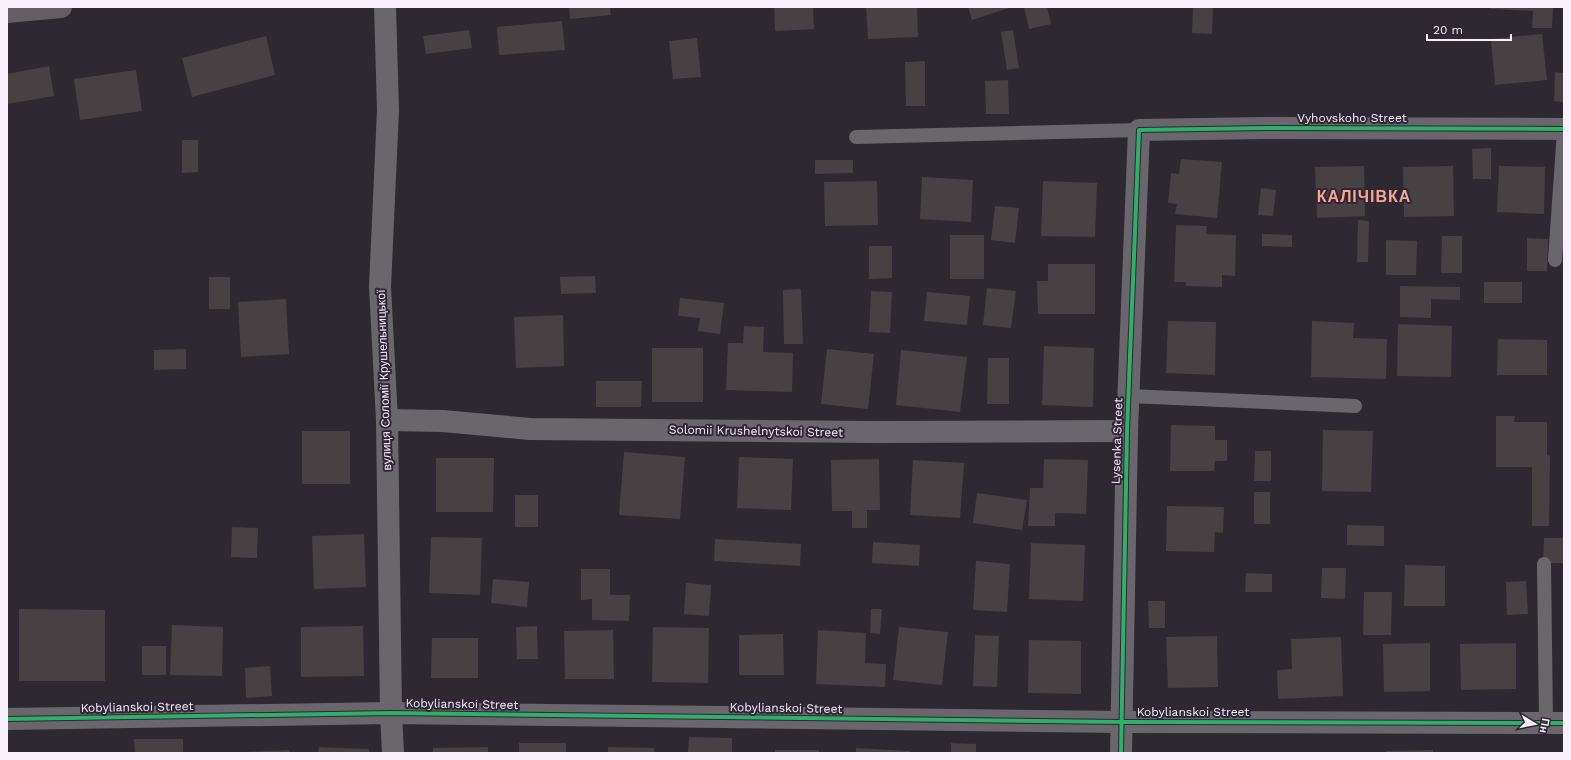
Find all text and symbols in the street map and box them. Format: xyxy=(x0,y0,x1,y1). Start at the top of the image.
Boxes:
scale bar xyxy=(1427,16,1511,42)
text: 20 m xyxy=(1433,23,1463,37)
street label: Vyhovskoho Street xyxy=(1297,111,1407,125)
district label: КАЛІЧІВКА xyxy=(1317,187,1411,206)
street label: вулиця Соломії Крушельницької xyxy=(374,289,394,471)
street label: Lysenka Street xyxy=(1108,398,1126,484)
street label: Solomii Krushelnytskoi Street xyxy=(669,422,843,440)
street label: Kobylianskoi Street xyxy=(406,696,518,712)
street label: Kobylianskoi Street xyxy=(81,699,193,715)
street label: Kobylianskoi Street xyxy=(730,700,842,716)
north arrow xyxy=(1515,704,1555,744)
street label: Kobylianskoi Street xyxy=(1137,705,1249,719)
text: Пн xyxy=(1537,717,1552,734)

